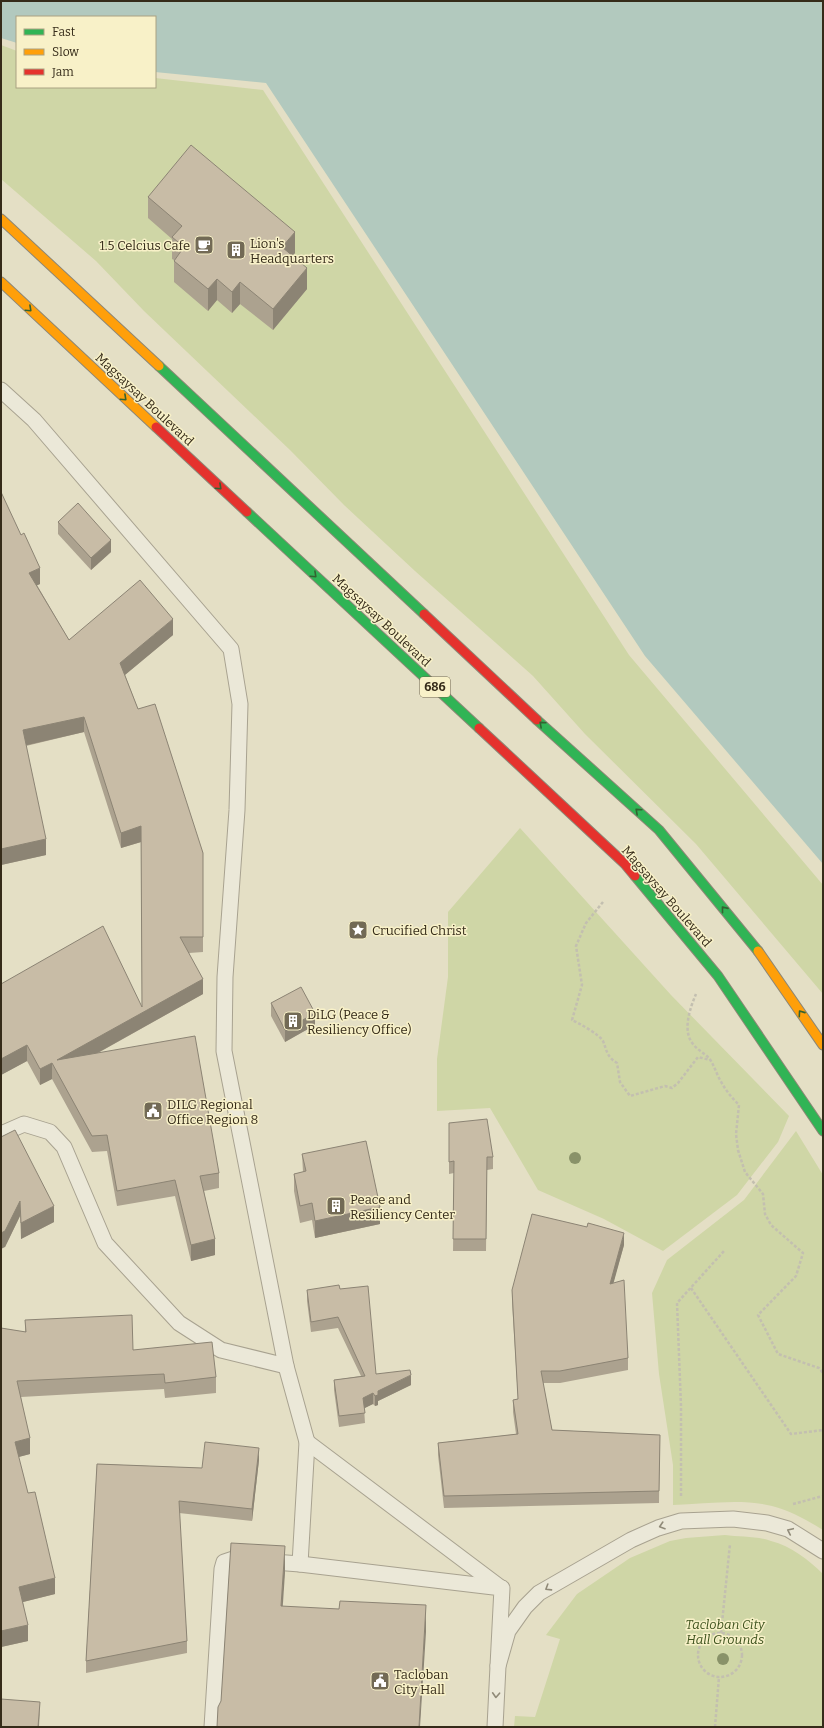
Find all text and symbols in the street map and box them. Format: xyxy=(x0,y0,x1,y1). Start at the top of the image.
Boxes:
legend xyxy=(16,16,156,88)
text: Fast xyxy=(52,25,76,39)
text: Slow xyxy=(52,45,79,59)
text: Jam xyxy=(51,65,74,79)
cafe icon: 1.5 Celcius Cafe xyxy=(193,234,215,256)
place label: Lion's Headquarters xyxy=(250,236,334,266)
place label: 1.5 Celcius Cafe xyxy=(100,238,190,253)
building icon: Lion's Headquarters xyxy=(225,239,247,261)
one-way arrow xyxy=(25,304,32,311)
street label: Magsaysay Boulevard xyxy=(92,350,197,449)
one-way arrow xyxy=(119,393,127,401)
one-way arrow xyxy=(214,482,222,489)
one-way arrow xyxy=(310,570,317,577)
street label: Magsaysay Boulevard xyxy=(329,571,434,670)
road number: 686 xyxy=(420,677,450,697)
one-way arrow xyxy=(539,721,547,728)
one-way arrow xyxy=(636,809,643,816)
street label: Magsaysay Boulevard xyxy=(619,843,715,950)
one-way arrow xyxy=(721,906,728,913)
place icon: Crucified Christ xyxy=(347,919,369,941)
place label: Crucified Christ xyxy=(372,923,467,938)
place label: DiLG (Peace & Resiliency Office) xyxy=(307,1007,412,1037)
building icon: DiLG (Peace & Resiliency Office) xyxy=(282,1010,304,1032)
one-way arrow xyxy=(798,1010,806,1017)
place label: DILG Regional Office Region 8 xyxy=(167,1097,258,1127)
public building icon: DILG Regional Office Region 8 xyxy=(142,1100,164,1122)
place label: Peace and Resiliency Center xyxy=(350,1192,455,1222)
building icon: Peace and Resiliency Center xyxy=(325,1195,347,1217)
one-way arrow xyxy=(659,1522,666,1530)
one-way arrow xyxy=(786,1528,794,1536)
one-way arrow xyxy=(545,1583,552,1590)
park label: Tacloban City Hall Grounds xyxy=(685,1617,766,1647)
place label: Tacloban City Hall xyxy=(394,1667,449,1697)
public building icon: Tacloban City Hall xyxy=(369,1670,391,1692)
one-way arrow xyxy=(492,1692,501,1698)

